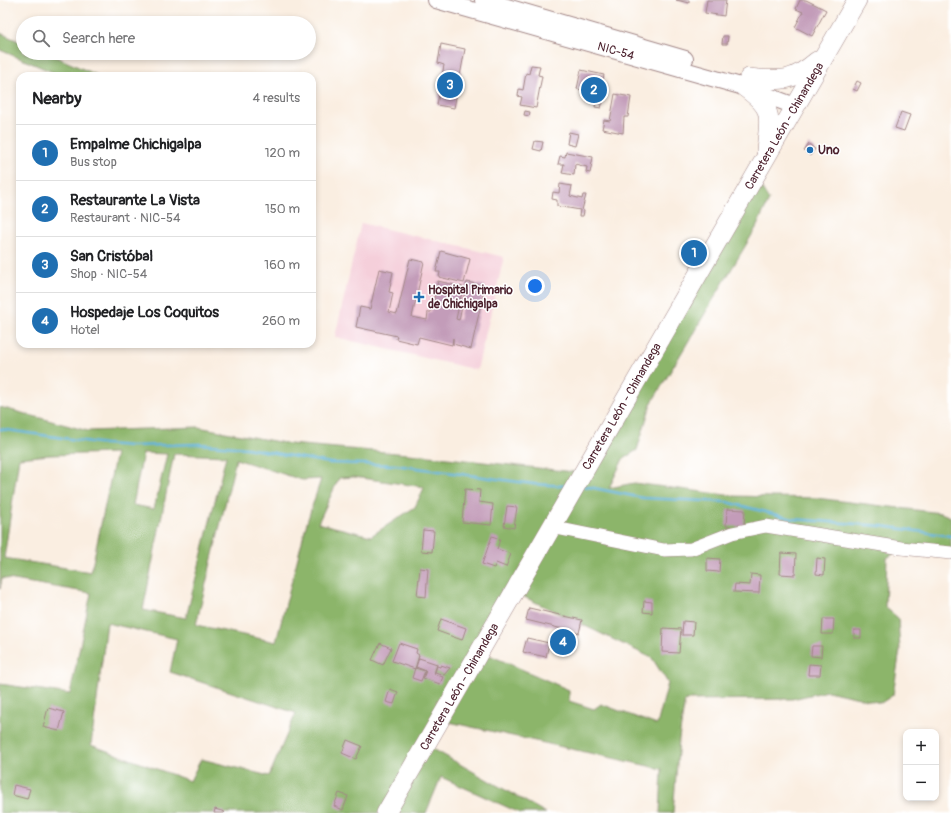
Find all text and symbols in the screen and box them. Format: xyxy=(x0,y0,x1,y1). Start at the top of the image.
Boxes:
search box xyxy=(16,16,316,60)
icon: search xyxy=(30,27,52,49)
text: Search here xyxy=(62,29,135,48)
street label: NIC-54 xyxy=(596,39,636,64)
street label: Carretera León - Chinandega xyxy=(742,60,827,193)
pin: 3 xyxy=(437,70,463,100)
pin: 2 xyxy=(581,75,607,105)
text: Nearby xyxy=(32,88,81,109)
text: 4 results xyxy=(253,90,300,106)
text: Empalme Chichigalpa xyxy=(70,135,201,154)
place label: Uno xyxy=(818,143,840,158)
text: 1 xyxy=(42,145,48,161)
text: 120 m xyxy=(264,145,300,161)
marker: Uno xyxy=(805,145,815,155)
text: Bus stop xyxy=(70,154,117,170)
text: Restaurante La Vista xyxy=(70,191,200,210)
text: 2 xyxy=(41,201,49,217)
text: 150 m xyxy=(265,201,300,217)
text: Restaurant · NIC-54 xyxy=(70,210,181,226)
pin: 1 xyxy=(681,238,707,268)
text: San Cristóbal xyxy=(70,247,153,266)
text: 3 xyxy=(41,257,49,273)
text: 160 m xyxy=(264,257,300,273)
text: Shop · NIC-54 xyxy=(70,266,147,282)
your location xyxy=(525,276,545,296)
place label: Hospital Primario de Chichigalpa xyxy=(428,283,513,312)
marker: Hospital Primario de Chichigalpa xyxy=(413,291,425,303)
text: Hospedaje Los Coquitos xyxy=(70,303,219,322)
text: 4 xyxy=(41,313,49,329)
text: 260 m xyxy=(262,313,300,329)
text: Hotel xyxy=(70,322,100,338)
street label: Carretera León - Chinandega xyxy=(579,340,665,473)
street label: Carretera León - Chinandega xyxy=(417,620,503,753)
pin: 4 xyxy=(550,627,576,657)
map controls xyxy=(903,729,939,801)
button: + xyxy=(903,729,939,765)
button: − xyxy=(903,765,939,801)

